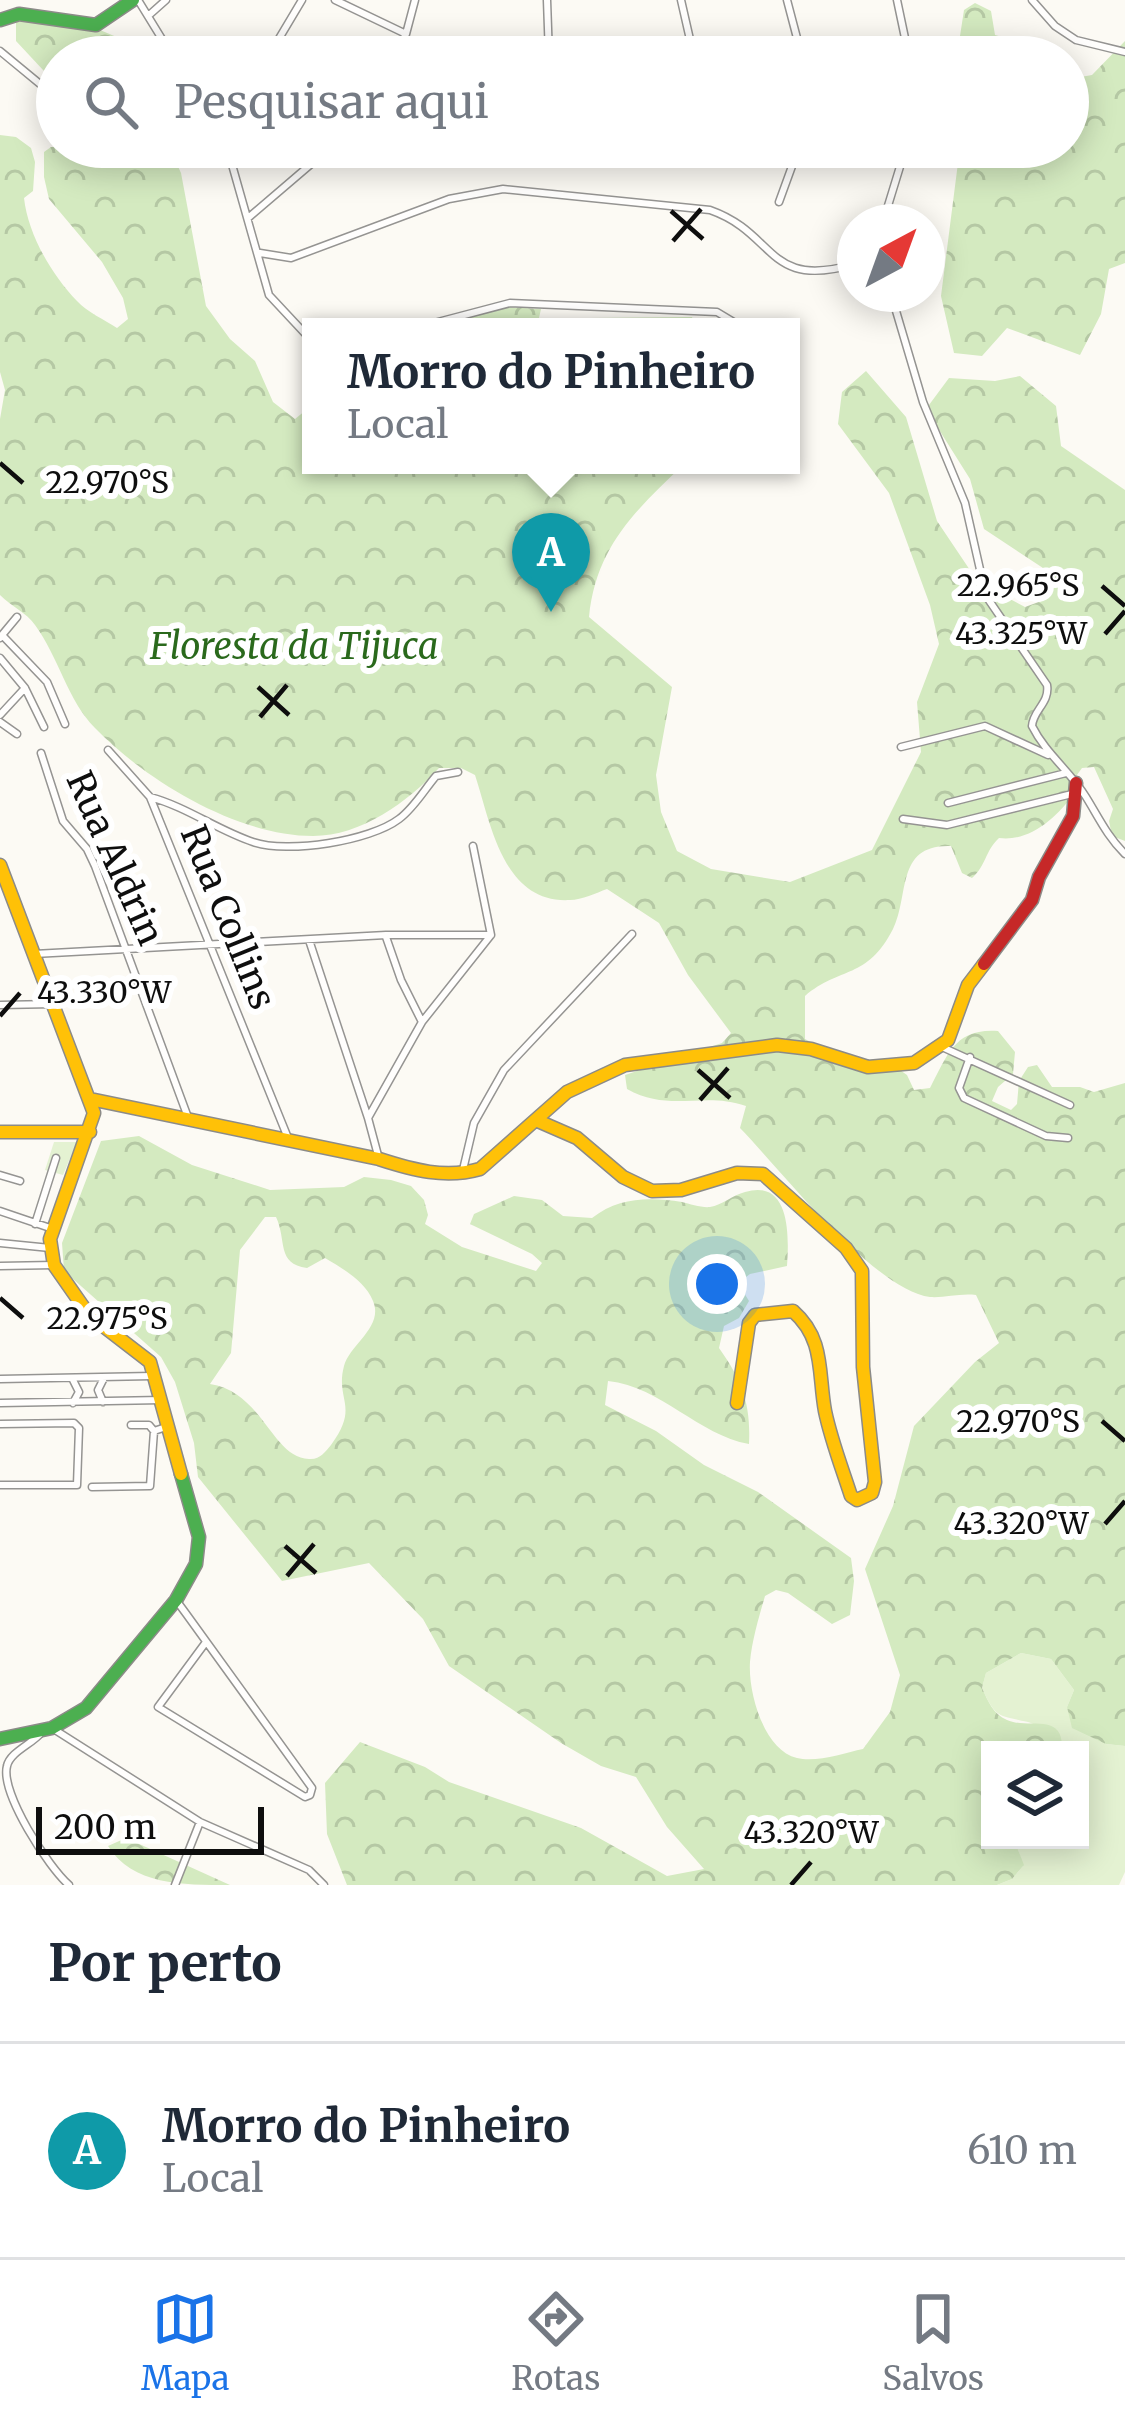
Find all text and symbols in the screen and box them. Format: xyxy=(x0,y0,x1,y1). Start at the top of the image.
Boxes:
search box xyxy=(36,36,1089,168)
icon: search xyxy=(78,69,144,135)
text: Pesquisar aqui xyxy=(174,74,489,130)
north arrow xyxy=(837,204,945,312)
popup xyxy=(302,318,800,474)
text: Morro do Pinheiro xyxy=(347,344,755,400)
text: Local xyxy=(347,400,448,449)
text: 22.970°S xyxy=(45,463,169,501)
pin: A xyxy=(512,513,590,612)
text: 22.965°S xyxy=(957,566,1079,604)
text: 43.325°W xyxy=(955,614,1088,652)
park label: Floresta da Tijuca xyxy=(149,624,438,669)
street label: Rua Aldrin xyxy=(57,764,173,952)
street label: Rua Collins xyxy=(171,819,285,1015)
text: 43.330°W xyxy=(37,973,172,1011)
your location xyxy=(687,1254,747,1314)
text: 22.975°S xyxy=(46,1299,168,1337)
text: 22.970°S xyxy=(956,1402,1080,1440)
text: 43.320°W xyxy=(954,1504,1090,1542)
map controls xyxy=(981,1741,1089,1849)
button: layers xyxy=(981,1741,1089,1849)
scale bar xyxy=(36,1801,264,1854)
text: 200 m xyxy=(54,1807,156,1848)
text: 43.320°W xyxy=(744,1813,880,1851)
text: Por perto xyxy=(48,1931,282,1995)
text: Morro do Pinheiro xyxy=(162,2098,570,2154)
text: A xyxy=(73,2126,101,2175)
text: 610 m xyxy=(967,2126,1077,2175)
text: Local xyxy=(162,2154,263,2203)
tab: Mapa xyxy=(141,2286,229,2399)
tab: Rotas xyxy=(511,2286,600,2399)
tab: Salvos xyxy=(882,2286,984,2399)

